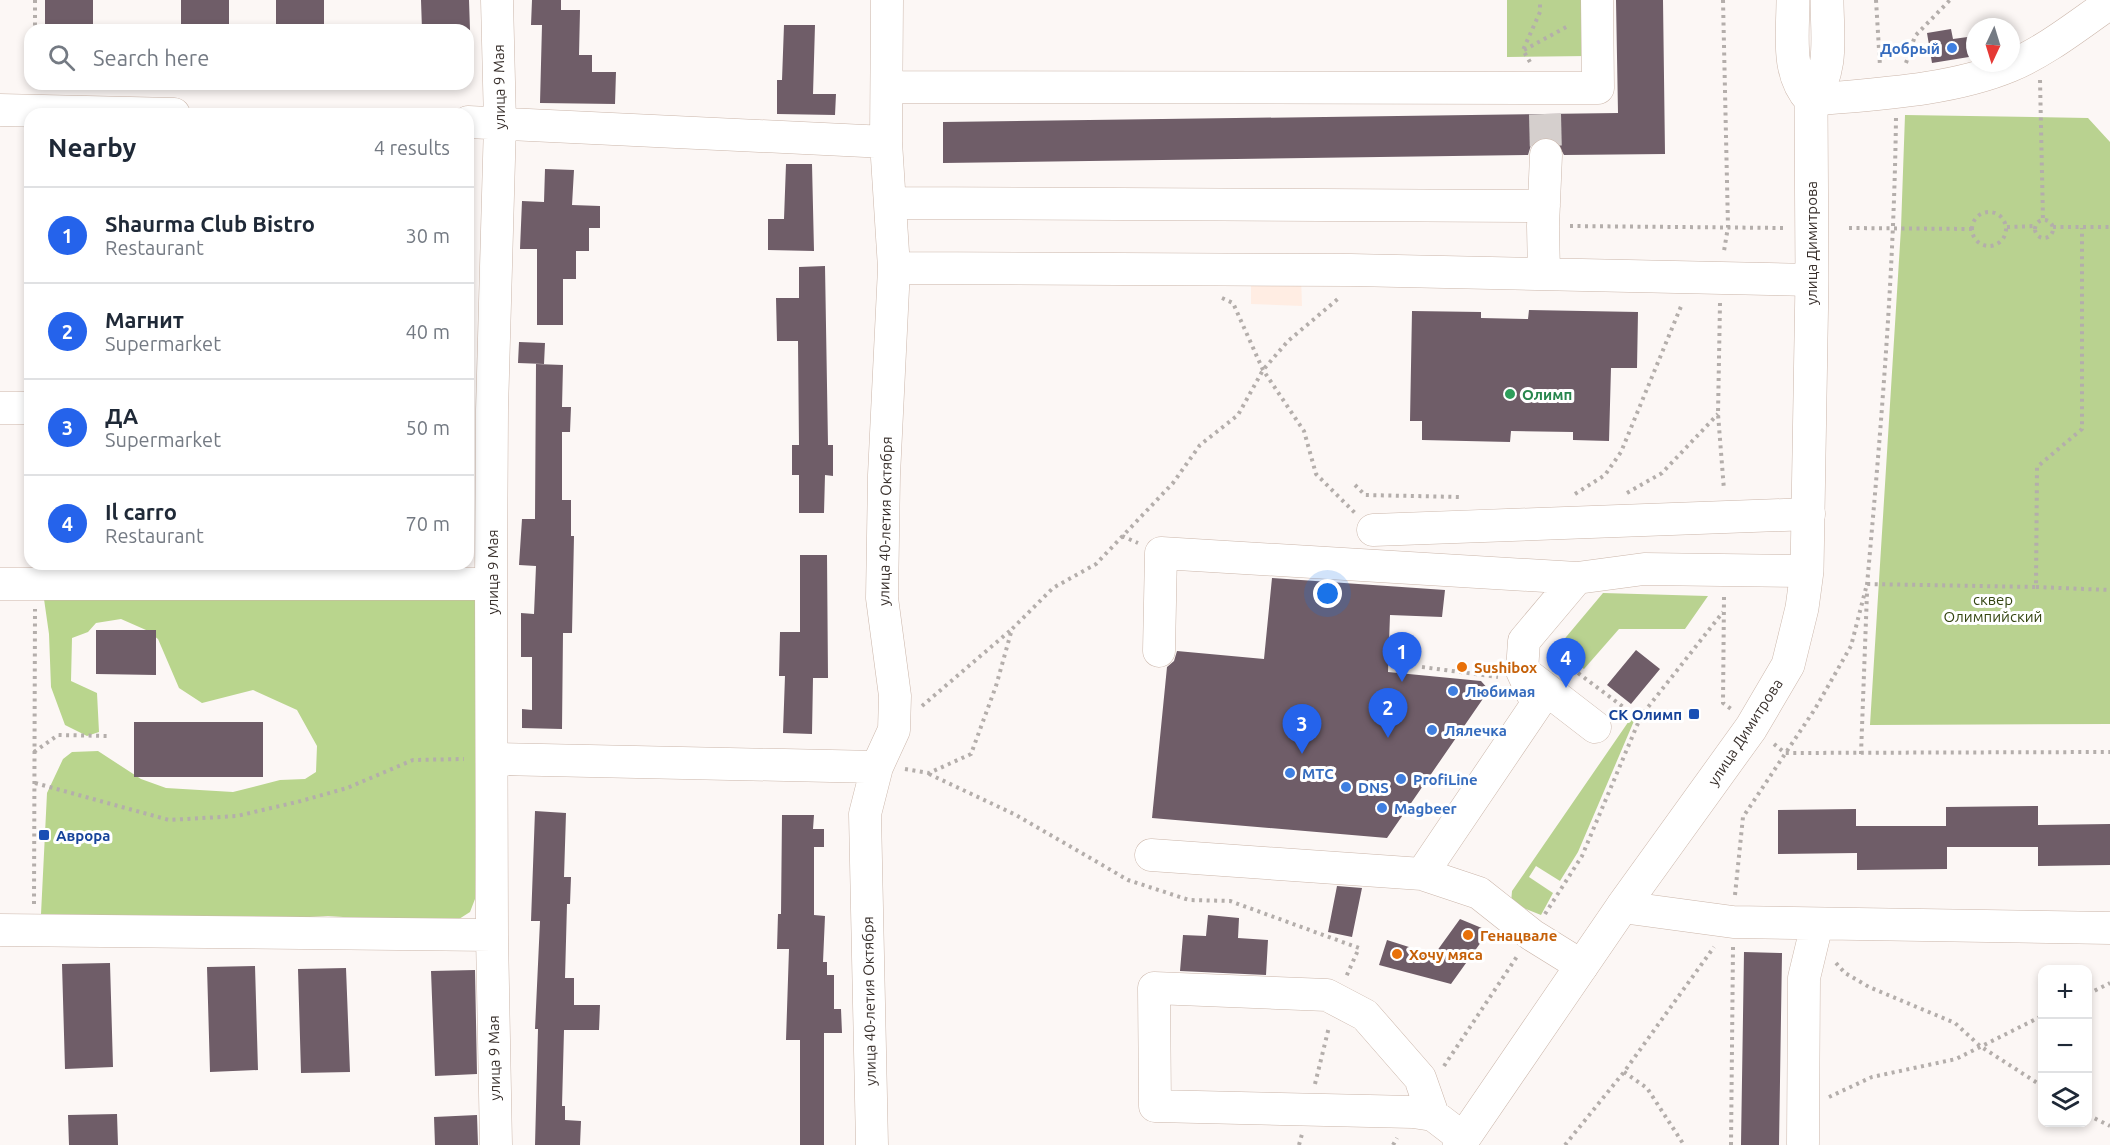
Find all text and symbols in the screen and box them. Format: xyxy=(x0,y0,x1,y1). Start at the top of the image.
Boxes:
north arrow xyxy=(1966,18,2020,72)
search box xyxy=(24,24,474,90)
place label: Добрый xyxy=(1880,40,1940,57)
icon: search xyxy=(45,41,78,74)
marker: Добрый xyxy=(1945,41,1959,55)
street label: улица 9 Мая xyxy=(490,44,508,130)
text: Search here xyxy=(93,45,209,70)
text: Nearby xyxy=(48,133,136,162)
text: 4 results xyxy=(374,136,450,159)
street label: улица Димитрова xyxy=(1803,181,1820,305)
text: Shaurma Club Bistro xyxy=(105,211,315,236)
text: 1 xyxy=(62,224,73,247)
text: 30 m xyxy=(406,224,450,247)
text: Restaurant xyxy=(105,236,204,259)
text: Магнит xyxy=(105,307,184,332)
text: 2 xyxy=(62,320,73,343)
text: 40 m xyxy=(406,320,450,343)
text: Supermarket xyxy=(105,332,221,355)
place label: Олимп xyxy=(1522,386,1572,403)
marker: Олимп xyxy=(1503,387,1517,401)
text: ДА xyxy=(105,403,138,428)
text: 3 xyxy=(62,416,73,439)
text: 50 m xyxy=(406,416,450,439)
text: Supermarket xyxy=(105,428,221,451)
street label: улица 40-летия Октября xyxy=(875,436,895,606)
text: Il carro xyxy=(105,499,177,524)
text: 4 xyxy=(62,512,73,535)
text: 70 m xyxy=(406,512,450,535)
text: Restaurant xyxy=(105,524,204,547)
street label: улица 9 Мая xyxy=(484,529,501,615)
your location xyxy=(1313,579,1342,608)
park label: сквер Олимпийский xyxy=(1944,591,2042,625)
pin: 1 xyxy=(1382,632,1422,682)
pin: 4 xyxy=(1546,638,1586,688)
place label: Sushibox xyxy=(1474,659,1537,676)
marker: Sushibox xyxy=(1455,660,1469,674)
street label: улица Димитрова xyxy=(1704,675,1786,789)
place label: Любимая xyxy=(1465,683,1535,700)
marker: Любимая xyxy=(1446,684,1460,698)
pin: 2 xyxy=(1368,688,1408,738)
pin: 3 xyxy=(1282,704,1322,754)
place label: СК Олимп xyxy=(1609,706,1682,723)
marker: СК Олимп xyxy=(1687,707,1701,721)
place label: Лялечка xyxy=(1444,722,1507,739)
marker: Лялечка xyxy=(1425,723,1439,737)
place label: МТС xyxy=(1302,765,1334,782)
marker: МТС xyxy=(1283,766,1297,780)
place label: ProfiLine xyxy=(1413,771,1478,788)
marker: ProfiLine xyxy=(1394,772,1408,786)
place label: DNS xyxy=(1358,779,1389,796)
marker: DNS xyxy=(1339,780,1353,794)
place label: Magbeer xyxy=(1394,800,1458,817)
marker: Magbeer xyxy=(1375,801,1389,815)
place label: Аврора xyxy=(56,827,111,844)
marker: Аврора xyxy=(37,828,51,842)
street label: улица 40-летия Октября xyxy=(859,916,879,1086)
place label: Генацвале xyxy=(1480,927,1557,944)
marker: Генацвале xyxy=(1461,928,1475,942)
place label: Хочу мяса xyxy=(1409,946,1483,963)
marker: Хочу мяса xyxy=(1390,947,1404,961)
map controls xyxy=(2038,965,2092,1127)
button: + xyxy=(2038,965,2092,1019)
street label: улица 9 Мая xyxy=(485,1015,503,1101)
button: − xyxy=(2038,1019,2092,1073)
button: layers xyxy=(2038,1073,2092,1127)

